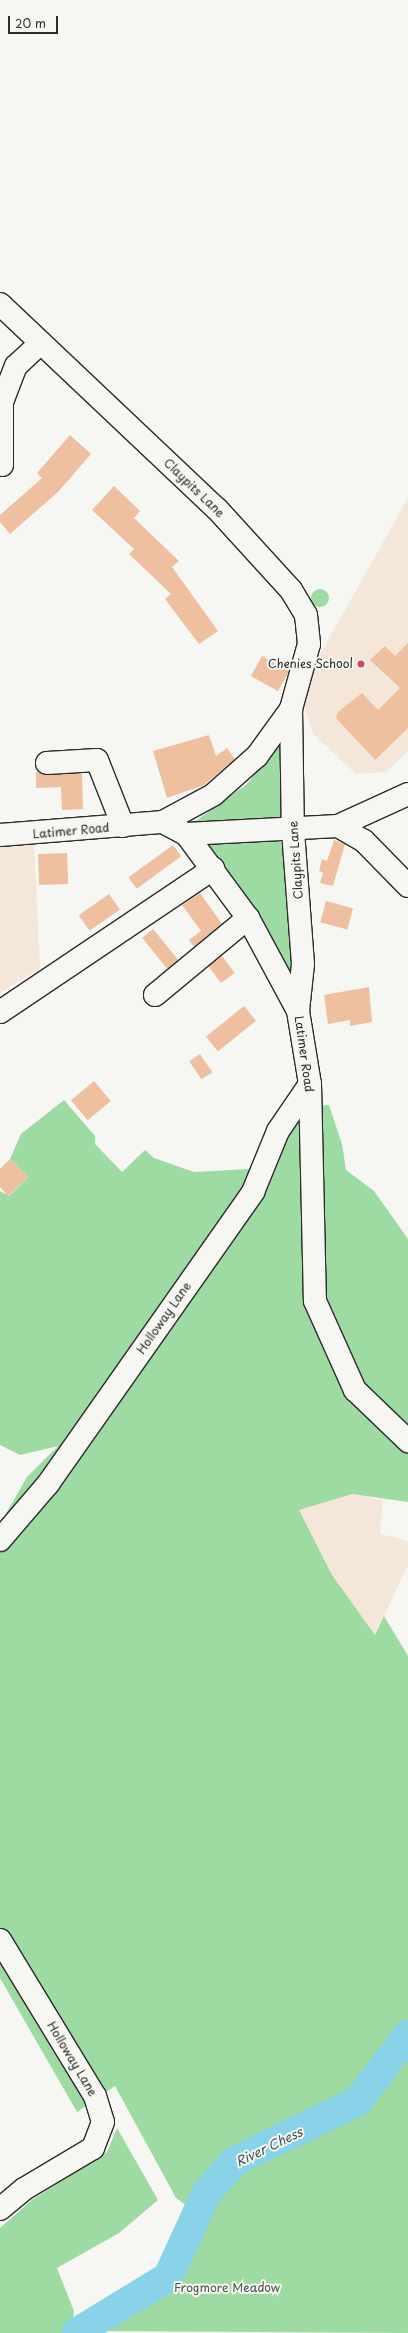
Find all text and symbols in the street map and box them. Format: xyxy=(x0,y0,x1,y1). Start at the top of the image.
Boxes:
scale bar xyxy=(10,8,60,34)
text: 20 m xyxy=(15,14,46,32)
street label: Claypits Lane xyxy=(160,455,228,521)
place label: Chenies School xyxy=(267,657,353,671)
marker: Chenies School xyxy=(356,659,366,669)
street label: Latimer Road xyxy=(32,820,110,842)
street label: Claypits Lane xyxy=(286,820,306,900)
street label: Latimer Road xyxy=(291,1014,317,1094)
street label: Holloway Lane xyxy=(134,1279,194,1357)
street label: Holloway Lane xyxy=(44,2019,100,2099)
water label: River Chess xyxy=(233,2124,305,2170)
park label: Frogmore Meadow xyxy=(174,2281,280,2295)

